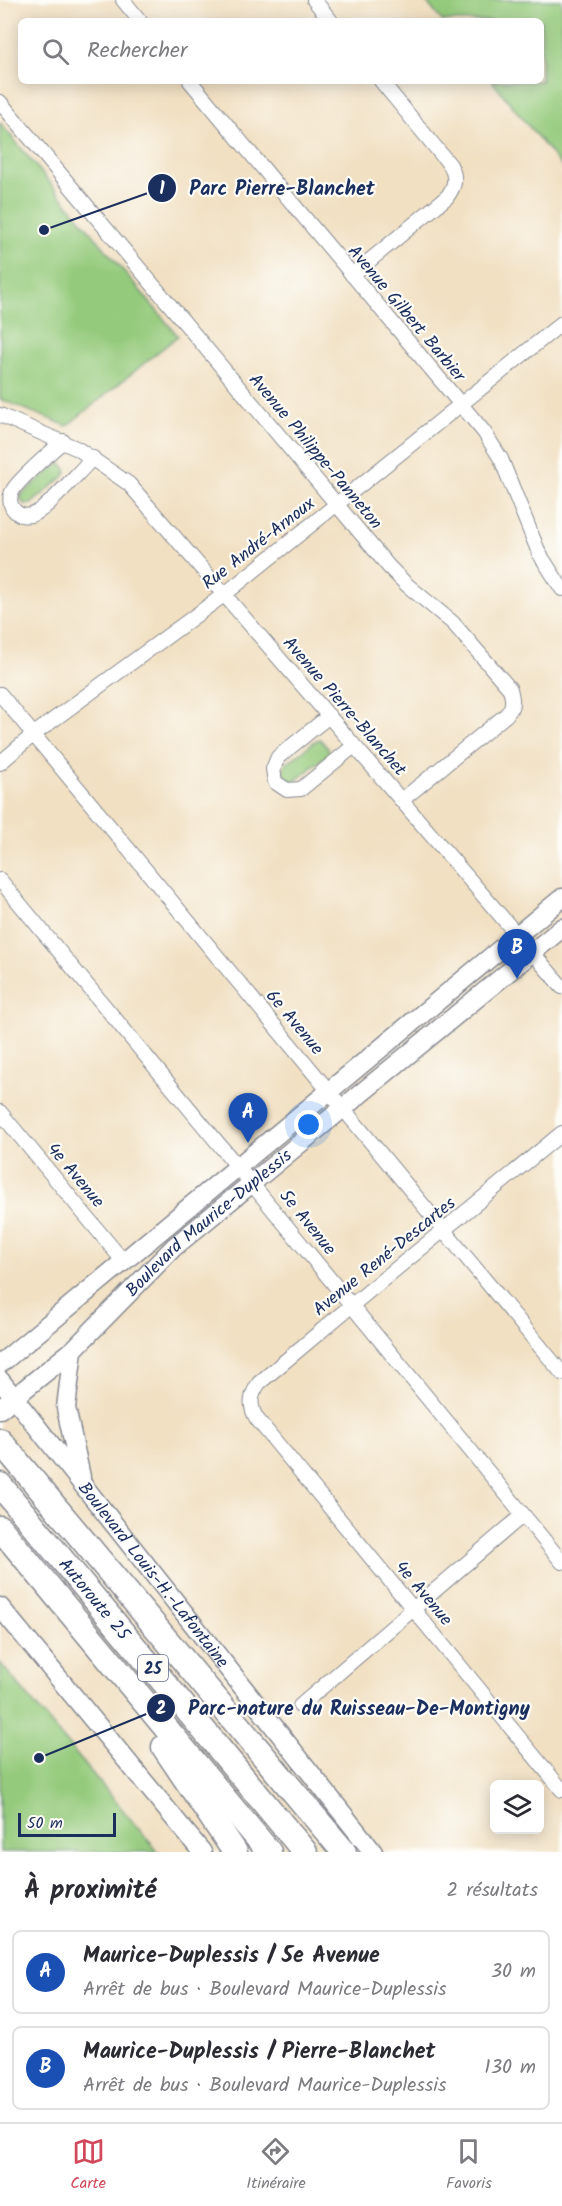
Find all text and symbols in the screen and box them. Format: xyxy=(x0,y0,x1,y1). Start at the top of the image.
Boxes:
search box xyxy=(18,18,544,84)
text: Rechercher xyxy=(87,34,187,69)
icon: search xyxy=(39,35,72,68)
callout: Parc Pierre-Blanchet xyxy=(147,169,387,207)
text: Parc Pierre-Blanchet xyxy=(189,174,376,206)
text: 1 xyxy=(159,175,165,204)
street label: Avenue Gilbert Barbier xyxy=(340,239,473,390)
street label: Avenue Philippe-Panneton xyxy=(241,367,389,537)
street label: Rue André-Arnoux xyxy=(196,490,322,598)
street label: Avenue Pierre-Blanchet xyxy=(275,631,414,784)
pin: B xyxy=(498,930,536,979)
street label: 6e Avenue xyxy=(258,984,330,1062)
pin: A xyxy=(228,1094,268,1143)
your location xyxy=(294,1110,323,1139)
street label: 4e Avenue xyxy=(39,1137,111,1215)
street label: Boulevard Maurice-Duplessis xyxy=(119,1142,299,1305)
street label: 5e Avenue xyxy=(271,1184,343,1262)
street label: Avenue René-Descartes xyxy=(307,1190,463,1324)
street label: Boulevard Louis-H.-Lafontaine xyxy=(70,1476,236,1675)
street label: Autoroute 25 xyxy=(50,1552,137,1649)
street label: 4e Avenue xyxy=(387,1555,459,1633)
road number: 25 xyxy=(138,1655,168,1681)
callout: Parc-nature du Ruisseau-De-Montigny xyxy=(146,1689,542,1727)
text: Parc-nature du Ruisseau-De-Montigny xyxy=(188,1694,531,1726)
text: 2 xyxy=(156,1695,166,1724)
map controls xyxy=(490,1780,544,1834)
button: layers xyxy=(490,1780,544,1834)
scale bar xyxy=(18,1810,116,1838)
text: 50 m xyxy=(27,1811,63,1836)
text: À proximité xyxy=(24,1870,156,1912)
text: 2 résultats xyxy=(447,1875,538,1907)
text: Maurice-Duplessis / 5e Avenue xyxy=(83,1939,380,1974)
text: A xyxy=(39,1956,52,1988)
text: 30 m xyxy=(491,1956,536,1988)
text: Arrêt de bus · Boulevard Maurice-Duplessis xyxy=(83,1974,447,2006)
text: Maurice-Duplessis / Pierre-Blanchet xyxy=(83,2035,436,2070)
text: B xyxy=(39,2052,52,2084)
text: 130 m xyxy=(484,2052,536,2084)
text: Arrêt de bus · Boulevard Maurice-Duplessis xyxy=(83,2070,447,2102)
tab: Carte xyxy=(70,2135,106,2196)
tab: Itinéraire xyxy=(246,2135,306,2196)
tab: Favoris xyxy=(446,2135,492,2196)

